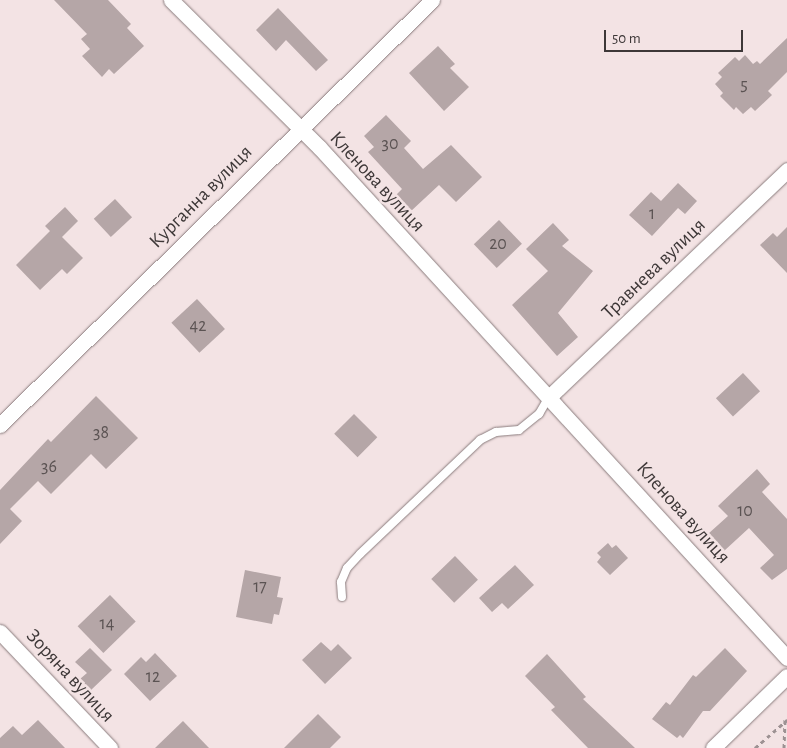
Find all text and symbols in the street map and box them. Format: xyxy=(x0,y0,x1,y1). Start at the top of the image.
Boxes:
scale bar xyxy=(607,20,746,52)
text: 50 m xyxy=(612,31,641,46)
house number: 5 xyxy=(740,74,748,96)
street label: Кленова вулиця xyxy=(324,127,430,237)
house number: 30 xyxy=(382,133,398,155)
street label: Курганна вулиця xyxy=(144,140,258,254)
house number: 1 xyxy=(649,203,655,225)
street label: Травнева вулиця xyxy=(597,214,711,324)
house number: 20 xyxy=(489,233,507,255)
house number: 42 xyxy=(190,315,206,337)
house number: 38 xyxy=(93,422,109,444)
house number: 36 xyxy=(41,456,57,478)
street label: Кленова вулиця xyxy=(631,457,735,569)
house number: 10 xyxy=(737,500,753,522)
house number: 17 xyxy=(253,576,267,598)
house number: 14 xyxy=(100,613,114,635)
street label: Зоряна вулиця xyxy=(21,624,119,728)
house number: 12 xyxy=(146,666,160,688)

